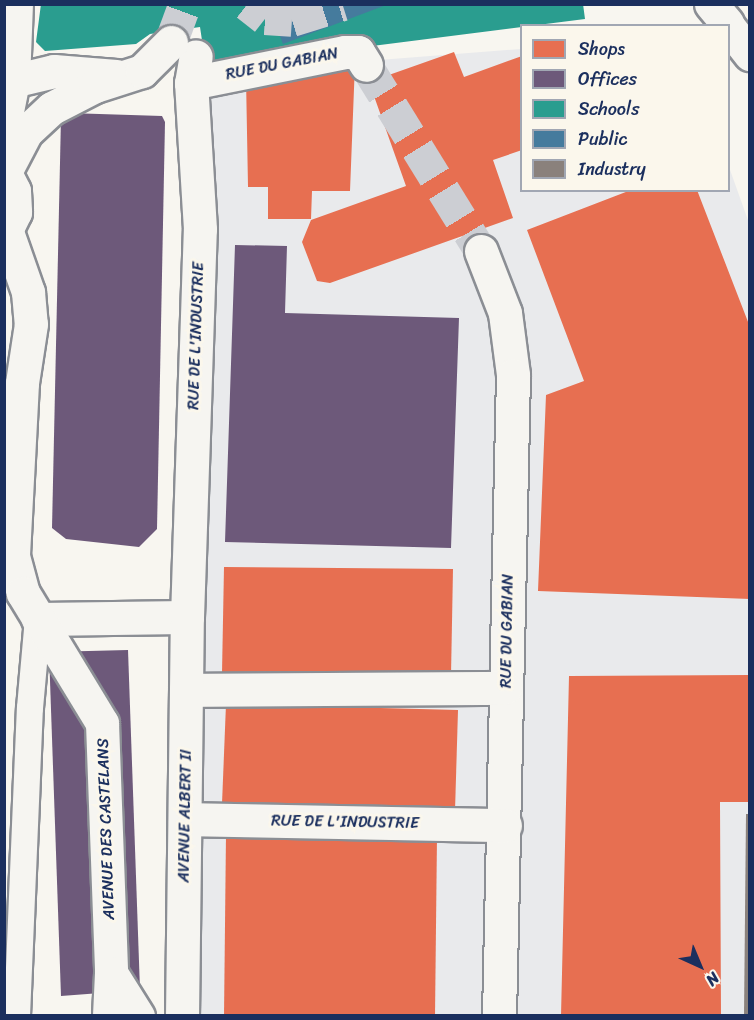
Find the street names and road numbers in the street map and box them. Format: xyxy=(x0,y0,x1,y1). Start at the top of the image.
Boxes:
street label: RUE DU GABIAN xyxy=(224,44,340,84)
street label: RUE DE L'INDUSTRIE xyxy=(184,261,208,411)
street label: RUE DU GABIAN xyxy=(496,573,518,689)
street label: AVENUE DES CASTELANS xyxy=(93,738,119,920)
street label: AVENUE ALBERT II xyxy=(174,749,196,883)
street label: RUE DE L'INDUSTRIE xyxy=(270,811,420,833)

